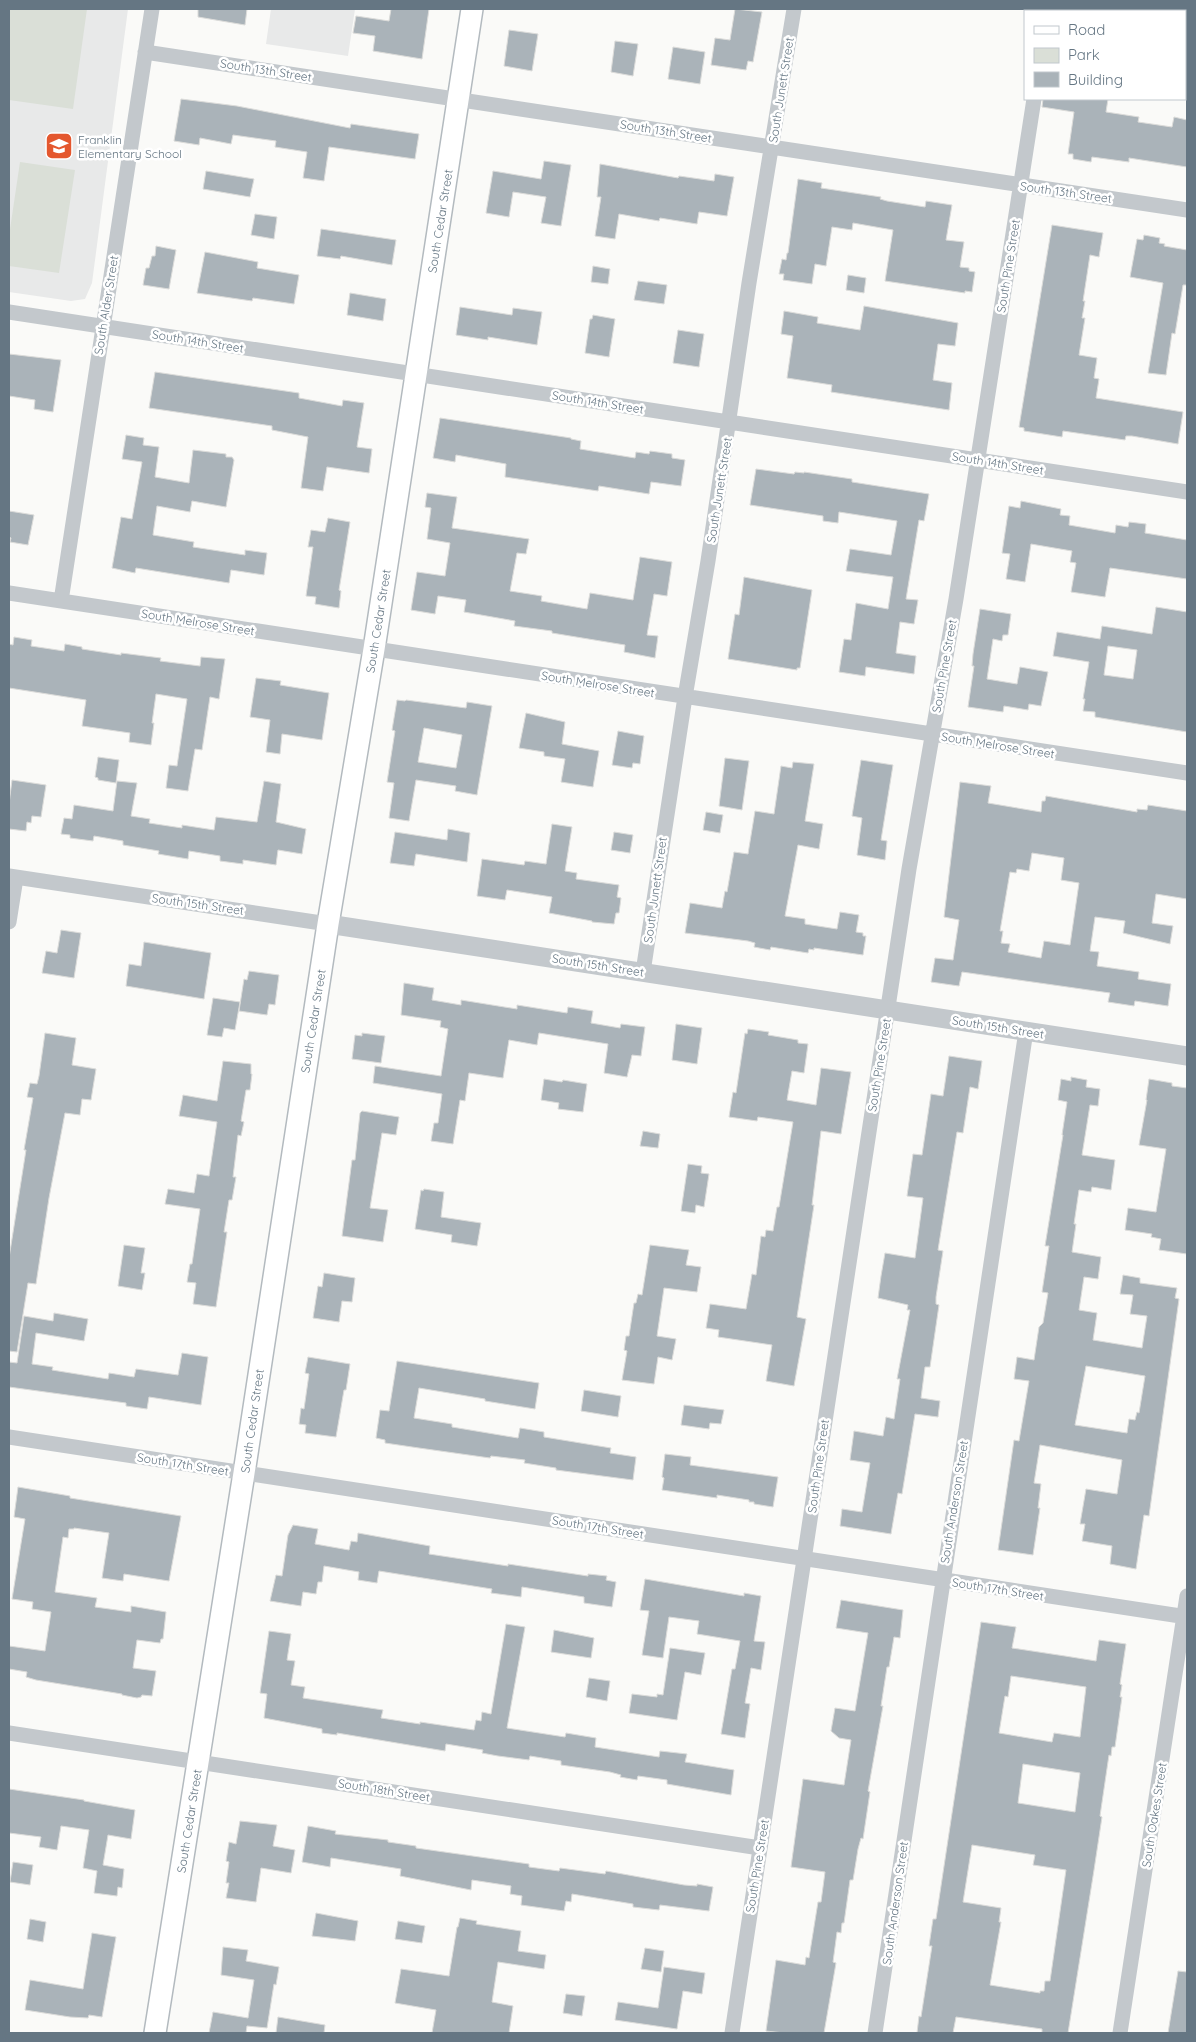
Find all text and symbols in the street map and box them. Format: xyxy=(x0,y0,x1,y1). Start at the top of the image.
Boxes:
legend xyxy=(1024,10,1186,100)
text: Road xyxy=(1068,20,1105,39)
street label: South Junett Street xyxy=(765,36,797,144)
text: Park xyxy=(1068,45,1100,64)
street label: South 13th Street xyxy=(219,55,313,85)
text: Building xyxy=(1068,70,1123,89)
street label: South 13th Street xyxy=(619,116,713,146)
school or university icon: Franklin Elementary School xyxy=(44,131,74,161)
place label: Franklin Elementary School xyxy=(78,132,182,161)
street label: South Cedar Street xyxy=(424,168,456,274)
street label: South 13th Street xyxy=(1019,178,1113,206)
street label: South Pine Street xyxy=(993,218,1023,314)
street label: South Alder Street xyxy=(91,254,121,356)
street label: South 14th Street xyxy=(151,326,245,356)
street label: South 14th Street xyxy=(551,387,645,417)
street label: South Junett Street xyxy=(703,436,735,544)
street label: South 14th Street xyxy=(951,448,1045,478)
street label: South Cedar Street xyxy=(362,568,394,674)
street label: South Melrose Street xyxy=(140,606,256,638)
street label: South Pine Street xyxy=(928,618,960,714)
street label: South Melrose Street xyxy=(540,668,656,700)
street label: South Melrose Street xyxy=(940,729,1056,761)
street label: South Junett Street xyxy=(640,836,670,944)
street label: South 15th Street xyxy=(151,890,245,918)
street label: South 15th Street xyxy=(551,950,645,980)
street label: South Cedar Street xyxy=(297,968,329,1074)
street label: South 15th Street xyxy=(951,1012,1045,1042)
street label: South Pine Street xyxy=(864,1017,894,1113)
street label: South Cedar Street xyxy=(237,1368,267,1474)
street label: South Pine Street xyxy=(804,1418,832,1514)
street label: South Anderson Street xyxy=(937,1439,971,1565)
street label: South 17th Street xyxy=(136,1449,230,1479)
street label: South 17th Street xyxy=(551,1512,645,1542)
street label: South 17th Street xyxy=(951,1574,1045,1604)
street label: South Oakes Street xyxy=(1138,1761,1170,1869)
street label: South Cedar Street xyxy=(173,1768,205,1874)
street label: South 18th Street xyxy=(337,1775,431,1805)
street label: South Pine Street xyxy=(742,1818,772,1914)
street label: South Anderson Street xyxy=(879,1840,911,1966)

